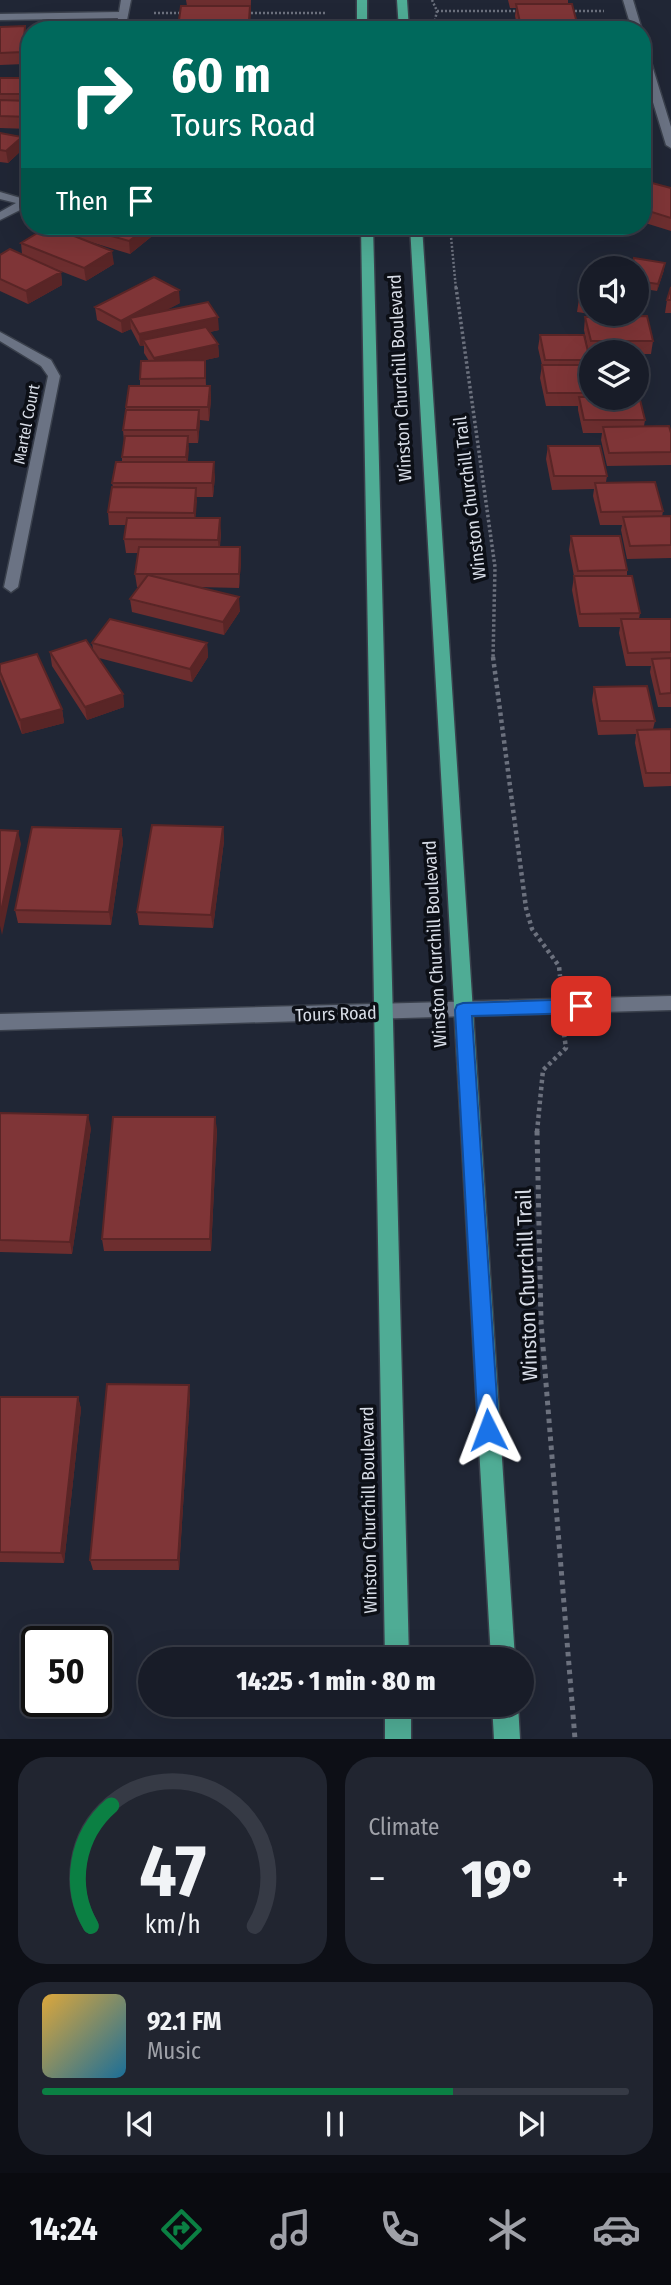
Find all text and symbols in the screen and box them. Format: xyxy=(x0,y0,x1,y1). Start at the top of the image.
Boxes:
text: 60 m xyxy=(171,46,271,105)
icon: right xyxy=(56,49,147,140)
text: Tours Road xyxy=(171,106,316,144)
icon: arrive xyxy=(122,182,160,220)
text: Then xyxy=(56,186,108,217)
map controls xyxy=(579,256,649,410)
button: sound xyxy=(579,256,649,326)
street label: Winston Churchill Boulevard xyxy=(384,274,416,482)
button: layers xyxy=(579,340,649,410)
street label: Martel Court xyxy=(9,382,44,466)
street label: Winston Churchill Trail xyxy=(449,415,491,581)
street label: Winston Churchill Boulevard xyxy=(419,840,451,1048)
pin xyxy=(551,976,611,1036)
icon: arrive xyxy=(562,987,600,1025)
street label: Tours Road xyxy=(295,1002,377,1026)
street label: Winston Churchill Trail xyxy=(511,1188,543,1381)
position arrow xyxy=(451,1393,525,1467)
street label: Winston Churchill Boulevard xyxy=(356,1406,382,1614)
speed limit sign: 50 xyxy=(21,1626,112,1717)
text: 14:25 · 1 min · 80 m xyxy=(237,1666,435,1697)
text: Climate xyxy=(369,1813,439,1841)
text: 47 xyxy=(139,1829,206,1916)
text: 19° xyxy=(462,1848,536,1911)
text: − xyxy=(369,1856,386,1902)
text: + xyxy=(612,1856,629,1902)
text: km/h xyxy=(144,1910,200,1940)
text: 92.1 FM xyxy=(147,2006,221,2037)
text: Music xyxy=(147,2037,201,2065)
icon: previous xyxy=(121,2105,159,2143)
icon: pause xyxy=(316,2105,354,2143)
icon: next xyxy=(512,2105,550,2143)
icon: directions xyxy=(157,2205,206,2254)
icon: music xyxy=(266,2205,315,2254)
icon: phone xyxy=(375,2205,424,2254)
icon: climate xyxy=(483,2205,532,2254)
icon: car xyxy=(592,2205,641,2254)
text: 14:24 xyxy=(30,2210,98,2248)

